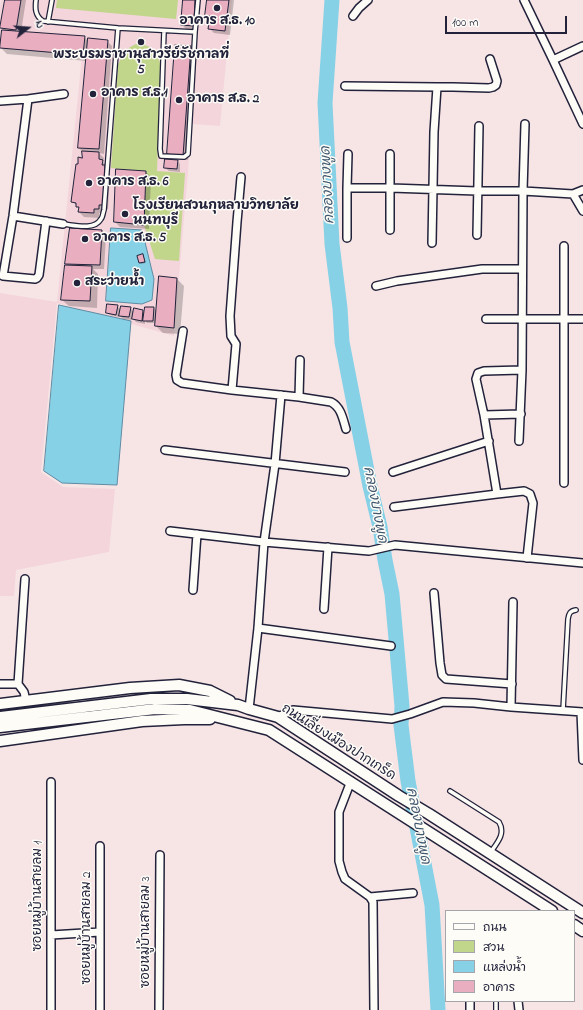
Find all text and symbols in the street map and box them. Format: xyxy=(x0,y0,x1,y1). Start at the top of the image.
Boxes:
marker: อาคาร ส.ธ. 10 xyxy=(212,3,222,13)
north arrow xyxy=(8,8,48,48)
scale bar xyxy=(447,8,569,34)
place label: อาคาร ส.ธ. 10 xyxy=(179,14,255,30)
text: 100 m xyxy=(452,14,479,32)
text: N xyxy=(31,19,48,30)
marker: พระบรมราชานุสาวรีย์รัชกาลที่ 5 xyxy=(136,37,146,47)
place label: พระบรมราชานุสาวรีย์รัชกาลที่ 5 xyxy=(53,48,229,79)
place label: อาคาร ส.ธ.1 xyxy=(101,86,168,102)
marker: อาคาร ส.ธ.1 xyxy=(88,89,98,99)
place label: อาคาร ส.ธ. 2 xyxy=(187,92,259,108)
marker: อาคาร ส.ธ. 2 xyxy=(174,95,184,105)
water label: คลองบางพูด xyxy=(319,146,339,224)
place label: อาคาร ส.ธ. 6 xyxy=(97,175,169,191)
marker: อาคาร ส.ธ. 6 xyxy=(84,178,94,188)
place label: โรงเรียนสวนกุหลาบวิทยาลัย นนทบุรี xyxy=(133,199,299,230)
marker: โรงเรียนสวนกุหลาบวิทยาลัย นนทบุรี xyxy=(120,209,130,219)
place label: อาคาร ส.ธ. 5 xyxy=(93,231,166,247)
marker: อาคาร ส.ธ. 5 xyxy=(80,234,90,244)
place label: สระว่ายน้ำ xyxy=(85,275,144,291)
marker: สระว่ายน้ำ xyxy=(72,278,82,288)
water label: คลองบางพูด xyxy=(358,465,390,545)
street label: ถนนเลี่ยงเมืองปากเกร็ด xyxy=(278,701,398,785)
water label: คลองบางพูด xyxy=(401,786,433,866)
street label: ซอยหมู่บ้านสายลม 1 xyxy=(31,841,47,951)
street label: ซอยหมู่บ้านสายลม 2 xyxy=(80,871,96,985)
street label: ซอยหมู่บ้านสายลม 3 xyxy=(139,876,155,988)
legend xyxy=(445,910,575,1002)
text: ถนน xyxy=(483,919,507,937)
text: สวน xyxy=(483,939,504,957)
text: แหล่งน้ำ xyxy=(483,959,526,977)
text: อาคาร xyxy=(483,979,515,997)

